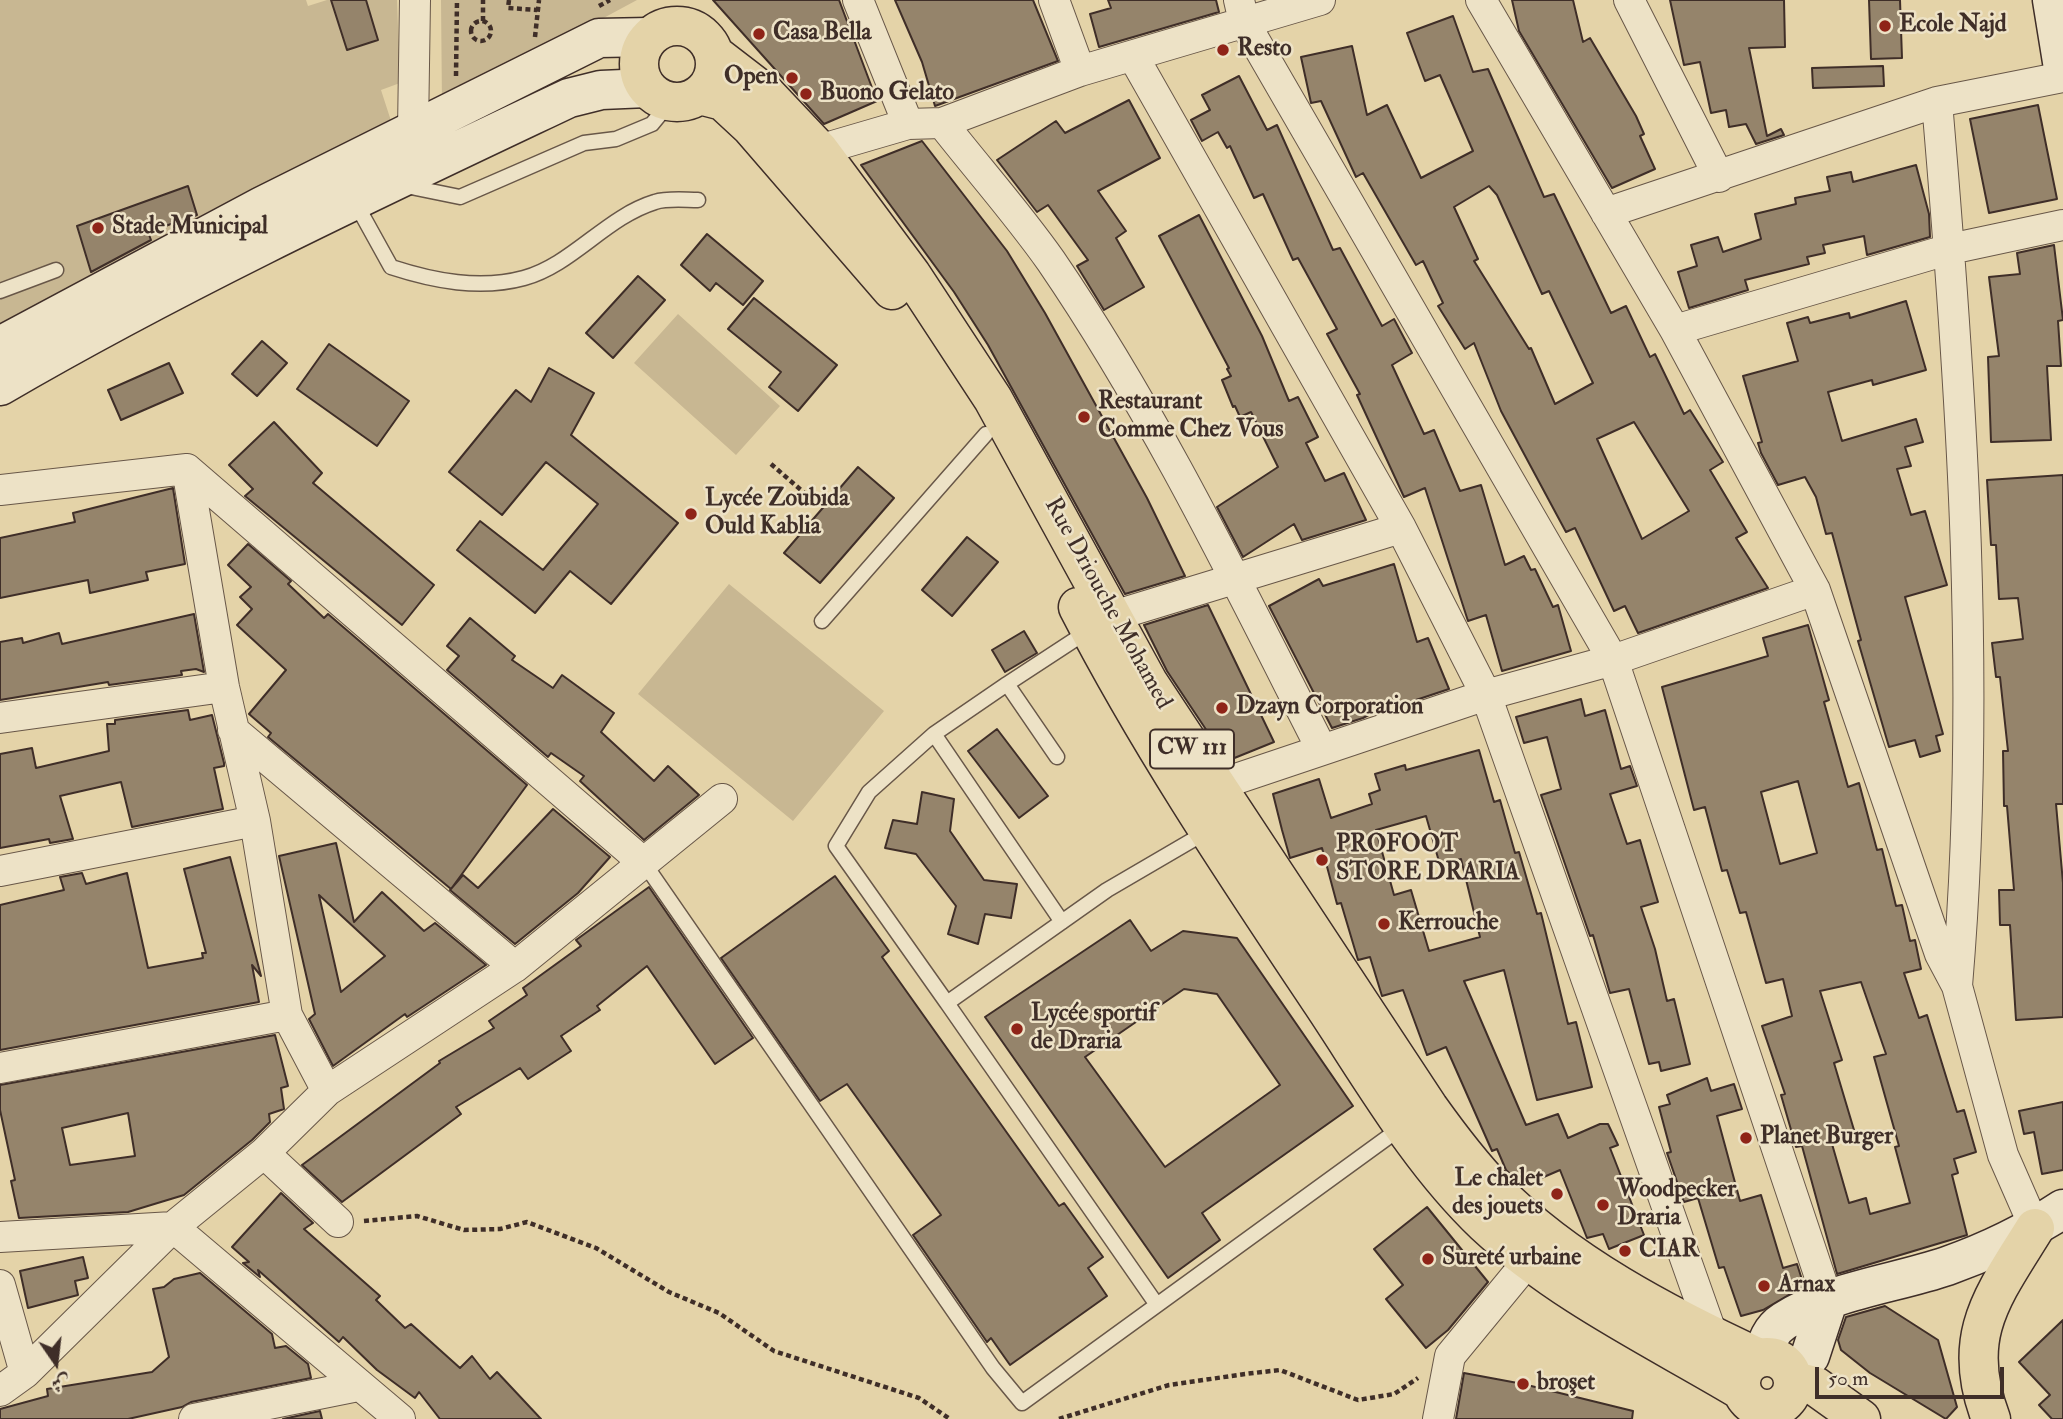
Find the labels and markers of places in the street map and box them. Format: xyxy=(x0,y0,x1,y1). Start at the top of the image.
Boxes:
place label: Ecole Najd xyxy=(1899,12,2007,40)
marker: Ecole Najd xyxy=(1877,18,1893,34)
place label: Casa Bella xyxy=(773,20,871,48)
marker: Casa Bella xyxy=(751,26,767,42)
place label: Resto xyxy=(1237,36,1292,64)
marker: Resto xyxy=(1215,42,1231,58)
place label: Open xyxy=(724,64,778,92)
marker: Open xyxy=(784,70,800,86)
place label: Buono Gelato xyxy=(820,80,954,108)
marker: Buono Gelato xyxy=(798,86,814,102)
place label: Stade Municipal xyxy=(112,214,268,242)
marker: Stade Municipal xyxy=(90,220,106,236)
place label: Restaurant Comme Chez Vous xyxy=(1098,389,1283,445)
marker: Restaurant Comme Chez Vous xyxy=(1076,409,1092,425)
place label: Lycée Zoubida Ould Kablia xyxy=(705,486,849,542)
marker: Lycée Zoubida Ould Kablia xyxy=(683,506,699,522)
place label: Dzayn Corporation xyxy=(1236,694,1423,722)
marker: Dzayn Corporation xyxy=(1214,700,1230,716)
place label: PROFOOT STORE DRARIA xyxy=(1336,832,1520,888)
marker: PROFOOT STORE DRARIA xyxy=(1314,852,1330,868)
place label: Kerrouche xyxy=(1398,910,1499,938)
marker: Kerrouche xyxy=(1376,916,1392,932)
place label: Lycée sportif de Draria xyxy=(1031,1001,1156,1057)
marker: Lycée sportif de Draria xyxy=(1009,1021,1025,1037)
place label: Planet Burger xyxy=(1760,1124,1893,1152)
marker: Planet Burger xyxy=(1738,1130,1754,1146)
place label: Le chalet des jouets xyxy=(1452,1166,1543,1222)
place label: Woodpecker Draria xyxy=(1617,1177,1736,1233)
marker: Le chalet des jouets xyxy=(1549,1186,1565,1202)
marker: Woodpecker Draria xyxy=(1595,1197,1611,1213)
place label: CIAR xyxy=(1639,1237,1699,1265)
marker: CIAR xyxy=(1617,1243,1633,1259)
place label: Sureté urbaine xyxy=(1442,1245,1581,1273)
marker: Sureté urbaine xyxy=(1420,1251,1436,1267)
place label: Arnax xyxy=(1778,1272,1835,1300)
marker: Arnax xyxy=(1756,1278,1772,1294)
place label: broşet xyxy=(1537,1370,1595,1398)
marker: broşet xyxy=(1515,1376,1531,1392)

